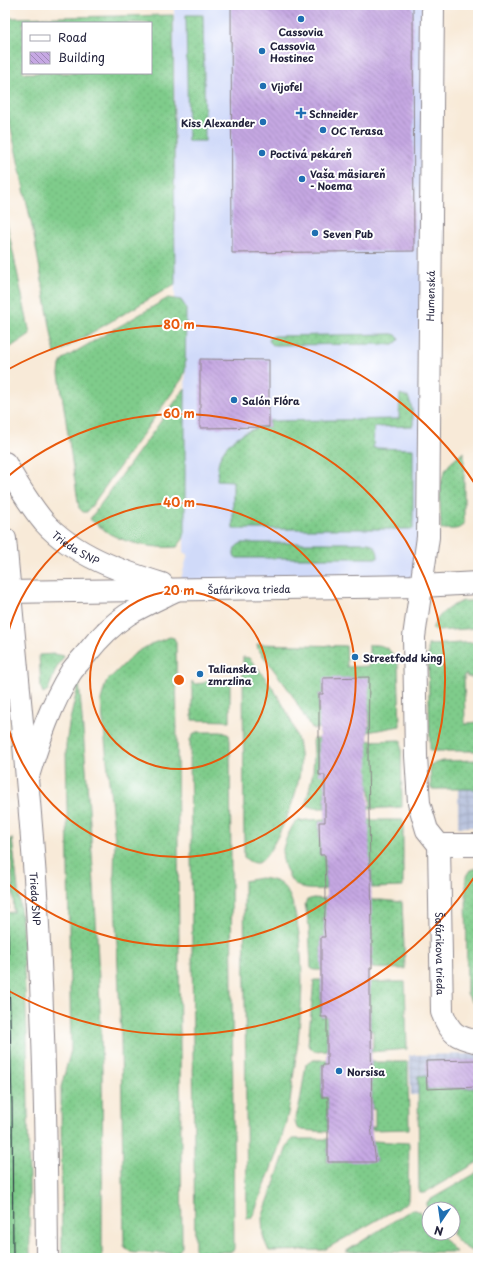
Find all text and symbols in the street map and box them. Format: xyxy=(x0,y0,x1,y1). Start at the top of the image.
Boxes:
marker: Cassovia xyxy=(296,14,306,24)
legend xyxy=(22,22,152,74)
place label: Cassovia xyxy=(278,24,324,39)
text: Road xyxy=(58,28,87,46)
place label: Cassovia Hostinec xyxy=(270,38,315,65)
marker: Cassovia Hostinec xyxy=(257,46,267,56)
text: Building xyxy=(58,48,105,66)
place label: Vijofel xyxy=(271,79,302,94)
marker: Vijofel xyxy=(258,81,268,91)
place label: Schneider xyxy=(309,106,359,121)
marker: Schneider xyxy=(296,108,306,118)
place label: Kiss Alexander xyxy=(181,115,256,130)
marker: Kiss Alexander xyxy=(258,117,268,127)
place label: OC Terasa xyxy=(331,123,383,138)
marker: OC Terasa xyxy=(318,125,328,135)
place label: Poctivá pekáreň xyxy=(270,146,352,161)
marker: Poctivá pekáreň xyxy=(257,148,267,158)
place label: Vaša mäsiareň - Noema xyxy=(310,166,385,193)
marker: Vaša mäsiareň - Noema xyxy=(297,174,307,184)
place label: Seven Pub xyxy=(323,226,373,241)
marker: Seven Pub xyxy=(310,228,320,238)
street label: Humenská xyxy=(422,270,438,322)
text: 80 m xyxy=(163,315,195,333)
place label: Salón Flóra xyxy=(242,393,300,408)
marker: Salón Flóra xyxy=(229,395,239,405)
text: 60 m xyxy=(163,404,195,422)
text: 40 m xyxy=(163,493,195,511)
street label: Trieda SNP xyxy=(49,526,103,568)
street label: Šafárikova trieda xyxy=(207,580,292,597)
text: 20 m xyxy=(163,581,195,599)
place label: Streetfodd king xyxy=(363,650,442,665)
marker: Streetfodd king xyxy=(350,652,360,662)
place label: Talianska zmrzlina xyxy=(208,661,257,688)
marker: Talianska zmrzlina xyxy=(195,669,205,679)
centre of rings xyxy=(172,673,186,687)
street label: Trieda SNP xyxy=(27,871,46,926)
street label: Šafárikova trieda xyxy=(433,912,449,996)
place label: Norsisa xyxy=(347,1064,385,1079)
marker: Norsisa xyxy=(334,1066,344,1076)
north arrow xyxy=(421,1201,461,1241)
text: N xyxy=(432,1222,445,1240)

